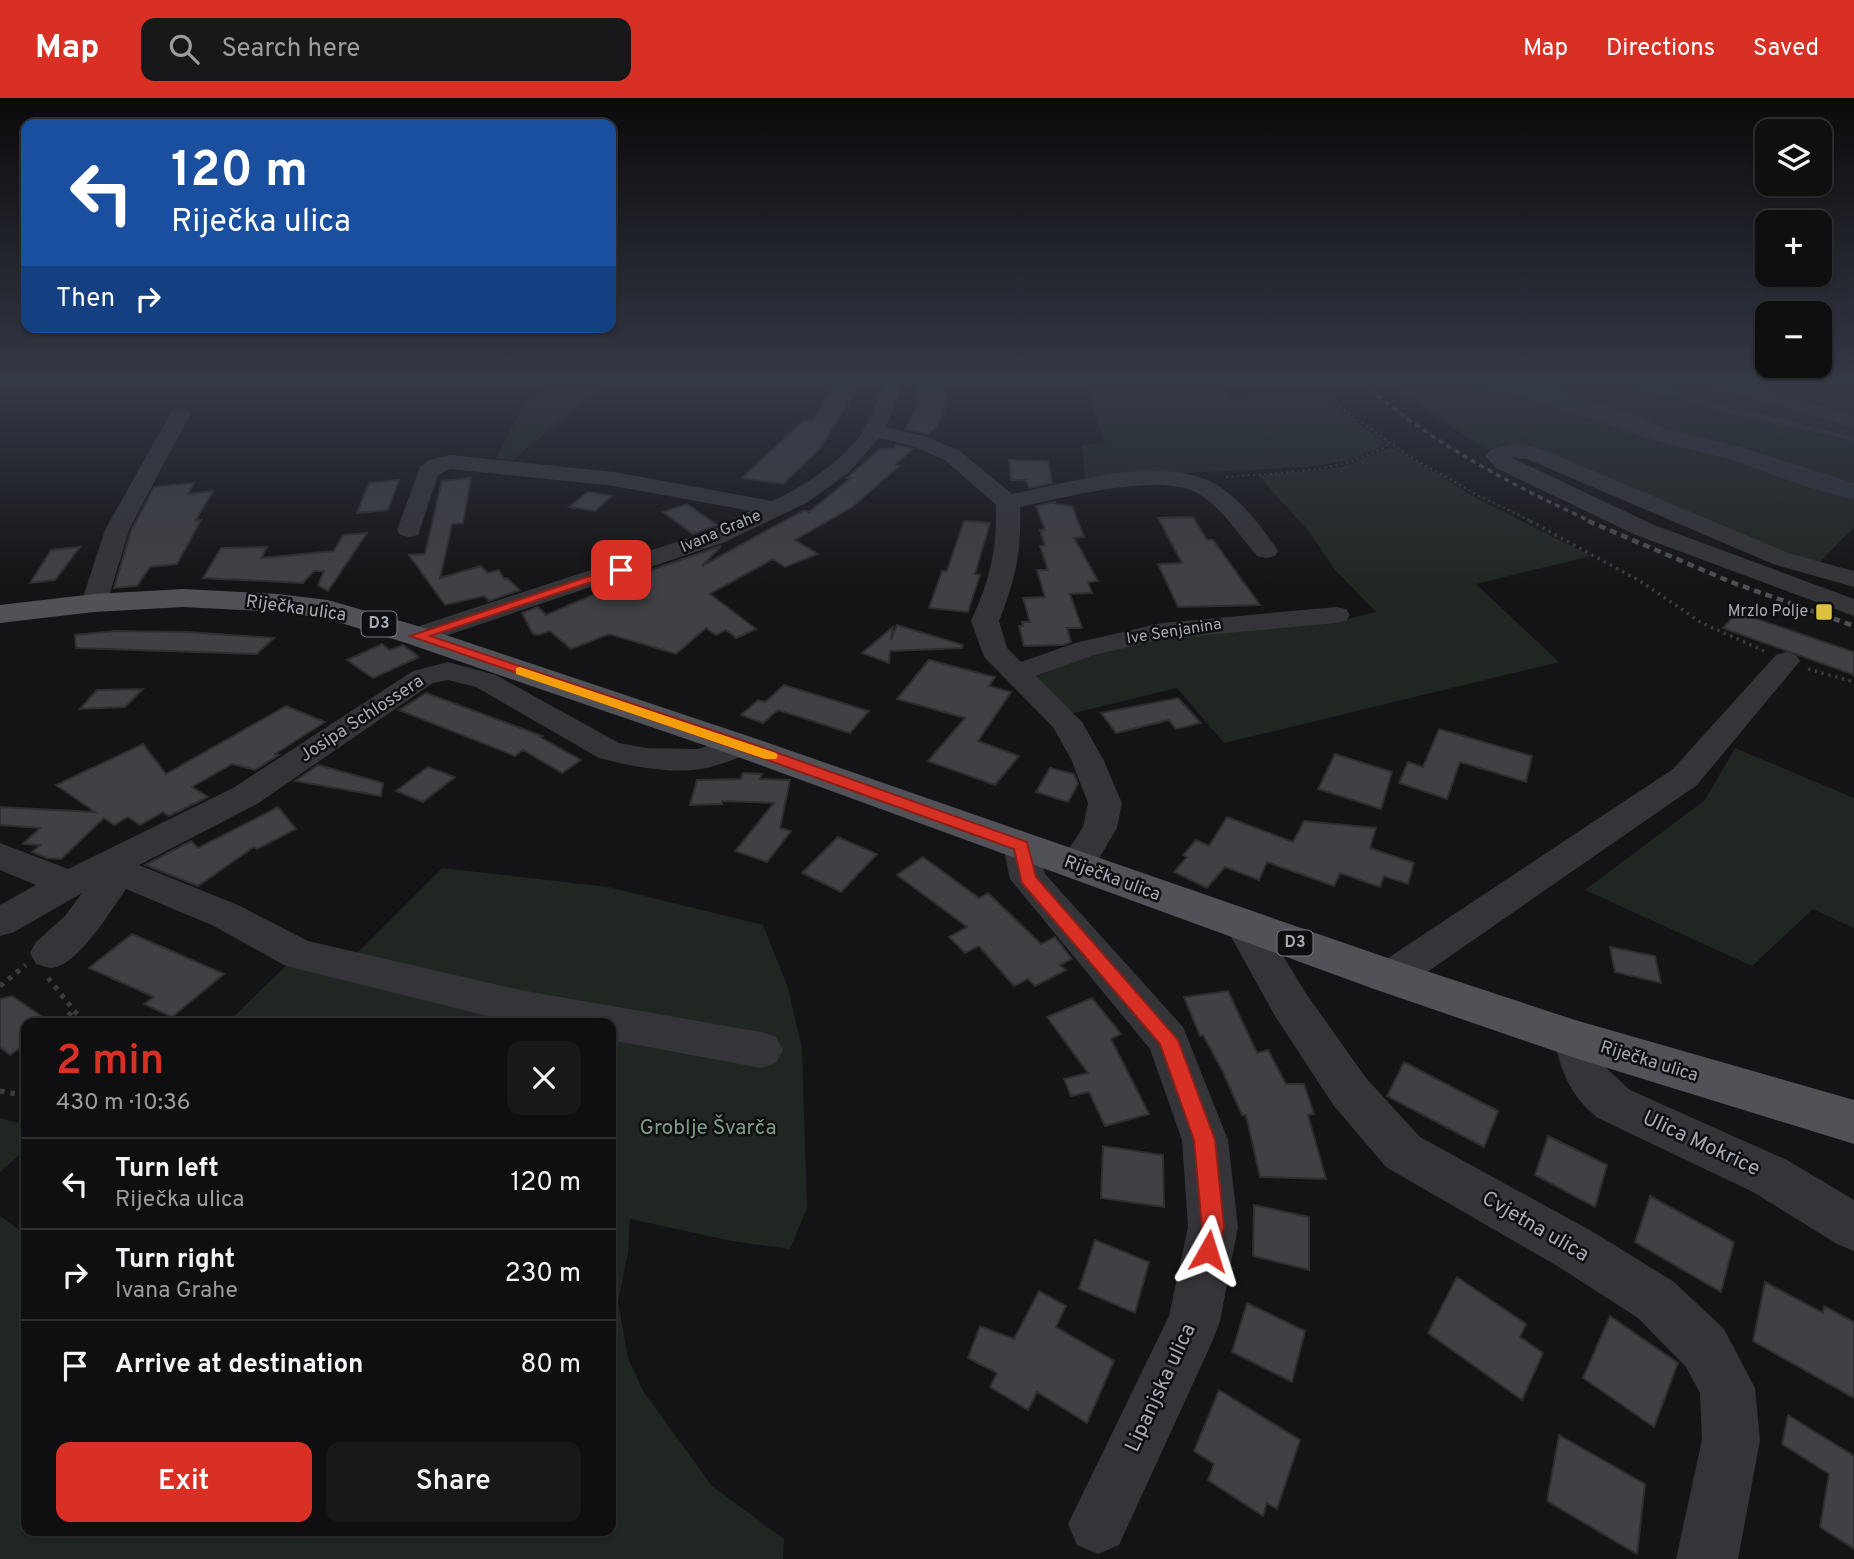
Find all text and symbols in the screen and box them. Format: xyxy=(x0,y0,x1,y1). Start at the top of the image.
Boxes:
search box xyxy=(141,18,631,81)
text: Map xyxy=(35,28,99,70)
icon: search xyxy=(165,30,203,68)
text: Search here xyxy=(221,33,360,66)
text: Map xyxy=(1523,34,1568,64)
text: Directions xyxy=(1606,34,1715,64)
text: Saved xyxy=(1753,34,1819,64)
map controls xyxy=(1755,119,1832,378)
button: layers xyxy=(1755,119,1832,196)
text: 120 m xyxy=(171,142,308,204)
icon: left xyxy=(56,147,147,238)
text: Riječka ulica xyxy=(171,203,351,243)
button: + xyxy=(1755,210,1832,287)
icon: right xyxy=(129,280,167,318)
text: Then xyxy=(56,283,115,316)
button: − xyxy=(1755,301,1832,378)
street label: Ivana Grahe xyxy=(678,506,764,558)
pin xyxy=(591,540,651,600)
icon: arrive xyxy=(602,551,640,589)
street label: Riječka ulica xyxy=(244,591,348,627)
place label: Mrzlo Polje xyxy=(1728,602,1808,622)
marker: Mrzlo Polje xyxy=(1814,602,1834,622)
road number: D3 xyxy=(362,611,396,636)
street label: Ive Senjanina xyxy=(1125,615,1223,649)
street label: Josipa Schlossera xyxy=(295,670,429,768)
street label: Riječka ulica xyxy=(1061,851,1163,907)
road number: D3 xyxy=(1278,930,1312,956)
text: 2 min xyxy=(56,1036,164,1089)
street label: Riječka ulica xyxy=(1597,1036,1701,1088)
button: close xyxy=(507,1041,581,1115)
text: 430 m · 10:36 xyxy=(56,1089,190,1118)
street label: Ulica Mokrice xyxy=(1638,1105,1764,1183)
park label: Groblje Švarča xyxy=(639,1114,777,1142)
text: Turn left xyxy=(115,1153,219,1186)
icon: left xyxy=(56,1165,94,1203)
text: 120 m xyxy=(511,1167,581,1200)
street label: Cvjetna ulica xyxy=(1476,1185,1594,1269)
text: Riječka ulica xyxy=(115,1186,244,1215)
position arrow xyxy=(1171,1214,1245,1288)
text: Turn right xyxy=(115,1244,235,1277)
icon: right xyxy=(56,1256,94,1294)
text: 230 m xyxy=(505,1258,581,1291)
text: Ivana Grahe xyxy=(115,1277,238,1306)
street label: Lipanjska ulica xyxy=(1119,1319,1203,1457)
icon: arrive xyxy=(56,1347,94,1385)
text: Arrive at destination xyxy=(115,1349,363,1382)
text: 80 m xyxy=(521,1349,581,1382)
button: Exit xyxy=(56,1442,312,1522)
button: Share xyxy=(326,1442,581,1522)

